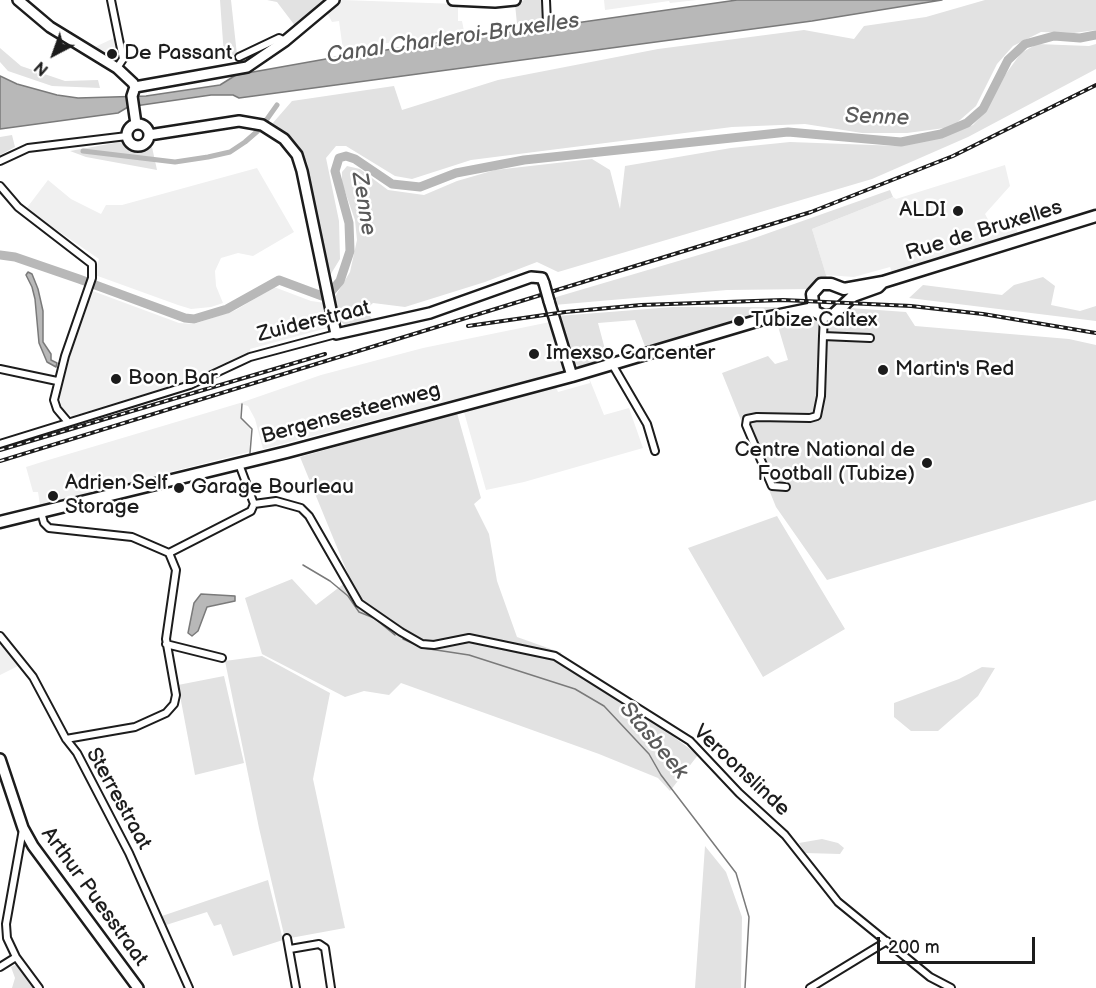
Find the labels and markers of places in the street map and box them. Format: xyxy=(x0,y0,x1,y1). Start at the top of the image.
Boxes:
place label: De Passant xyxy=(124,41,232,67)
marker: De Passant xyxy=(105,47,119,61)
place label: ALDI xyxy=(899,198,946,224)
marker: ALDI xyxy=(951,204,965,218)
place label: Tubize Caltex xyxy=(751,308,878,334)
marker: Tubize Caltex xyxy=(732,314,746,328)
place label: Imexso Carcenter xyxy=(546,341,715,367)
marker: Imexso Carcenter xyxy=(527,347,541,361)
place label: Martin's Red xyxy=(895,357,1014,383)
marker: Martin's Red xyxy=(876,363,890,377)
place label: Boon Bar xyxy=(128,366,218,392)
marker: Boon Bar xyxy=(109,372,123,386)
place label: Centre National de Football (Tubize) xyxy=(735,438,915,488)
marker: Centre National de Football (Tubize) xyxy=(920,456,934,470)
place label: Adrien Self Storage xyxy=(65,471,168,521)
place label: Garage Bourleau xyxy=(191,475,354,501)
marker: Garage Bourleau xyxy=(172,481,186,495)
marker: Adrien Self Storage xyxy=(46,489,60,503)

